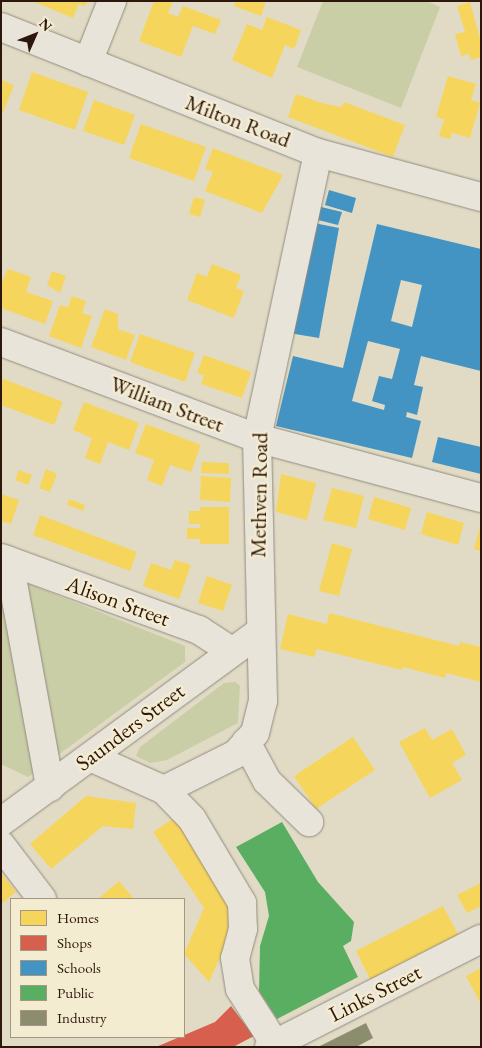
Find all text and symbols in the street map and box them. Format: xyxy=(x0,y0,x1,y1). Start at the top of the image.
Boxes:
north arrow xyxy=(10,10,60,60)
text: N xyxy=(35,14,56,35)
street label: Milton Road xyxy=(182,89,294,153)
street label: William Street xyxy=(106,370,228,438)
street label: Methven Road xyxy=(245,432,273,558)
street label: Alison Street xyxy=(63,570,173,632)
street label: Saunders Street xyxy=(70,678,190,776)
legend xyxy=(10,898,185,1038)
text: Homes xyxy=(57,908,99,927)
text: Shops xyxy=(57,933,92,952)
text: Schools xyxy=(57,958,101,977)
street label: Links Street xyxy=(324,959,426,1027)
text: Public xyxy=(57,983,94,1002)
text: Industry xyxy=(57,1008,107,1027)

